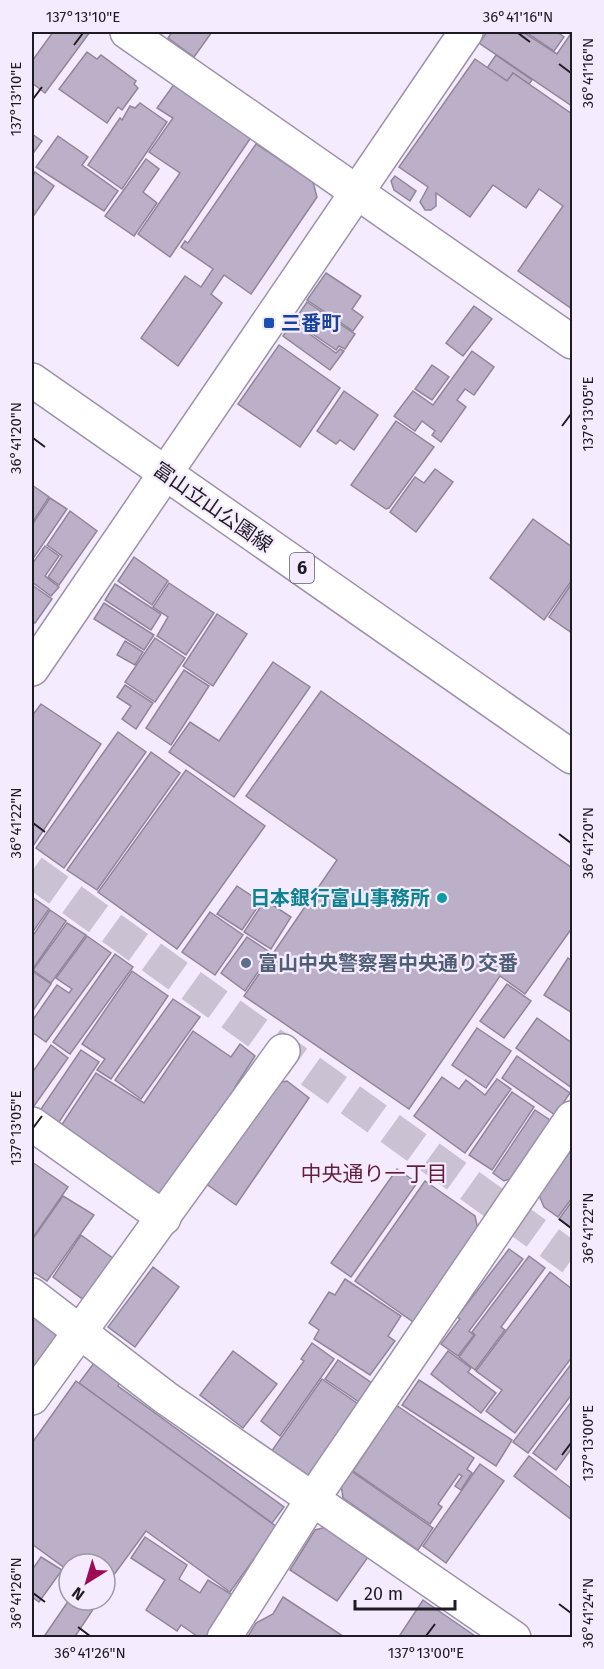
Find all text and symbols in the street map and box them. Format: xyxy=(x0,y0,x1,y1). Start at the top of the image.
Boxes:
text: 137°13'10"E xyxy=(46,8,120,26)
text: 36°41'16"N xyxy=(483,8,553,26)
text: 36°41'16"N xyxy=(579,38,597,108)
text: 137°13'10"E xyxy=(7,62,25,136)
place label: 三番町 xyxy=(281,311,341,335)
marker: 三番町 xyxy=(262,316,276,330)
text: 137°13'05"E xyxy=(579,376,597,452)
text: 36°41'20"N xyxy=(7,402,25,474)
street label: 富山立山公園線 xyxy=(149,457,277,557)
road number: 6 xyxy=(290,553,314,583)
text: 36°41'22"N xyxy=(7,787,25,859)
text: 36°41'20"N xyxy=(579,807,597,879)
place label: 日本銀行富山事務所 xyxy=(250,886,430,910)
marker: 日本銀行富山事務所 xyxy=(435,891,449,905)
place label: 富山中央警察署中央通り交番 xyxy=(258,951,518,975)
marker: 富山中央警察署中央通り交番 xyxy=(239,956,253,970)
text: 137°13'05"E xyxy=(7,1090,25,1166)
district label: 中央通り一丁目 xyxy=(301,1161,448,1187)
text: 36°41'22"N xyxy=(579,1192,597,1264)
text: 137°13'00"E xyxy=(579,1405,597,1481)
north arrow xyxy=(57,1552,117,1612)
text: 36°41'26"N xyxy=(7,1557,25,1629)
scale bar xyxy=(355,1573,456,1611)
text: 36°41'24"N xyxy=(579,1578,597,1648)
text: N xyxy=(68,1583,88,1604)
text: 20 m xyxy=(364,1583,403,1605)
text: 36°41'26"N xyxy=(54,1644,126,1662)
text: 137°13'00"E xyxy=(388,1644,464,1662)

